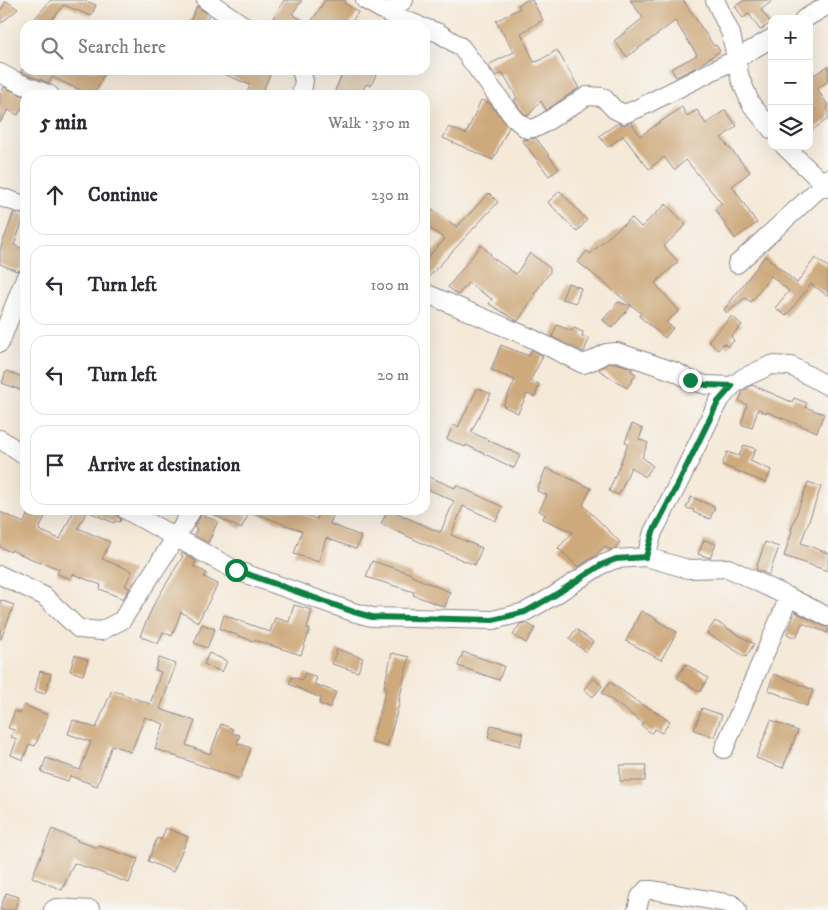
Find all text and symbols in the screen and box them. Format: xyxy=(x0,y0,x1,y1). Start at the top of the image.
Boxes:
map controls xyxy=(768,15,813,150)
button: + xyxy=(768,15,813,60)
search box xyxy=(20,20,430,75)
icon: search xyxy=(38,34,66,62)
text: Search here xyxy=(78,36,166,59)
button: − xyxy=(768,60,813,105)
button: layers xyxy=(768,105,813,150)
text: 5 min xyxy=(40,110,87,136)
text: Walk · 350 m xyxy=(328,113,410,133)
icon: ahead xyxy=(41,181,69,209)
text: Continue xyxy=(88,184,158,207)
text: 230 m xyxy=(371,185,409,205)
icon: left xyxy=(41,271,69,299)
text: Turn left xyxy=(88,274,157,297)
text: 100 m xyxy=(371,275,409,295)
icon: left xyxy=(41,361,69,389)
text: Turn left xyxy=(88,364,157,387)
text: 20 m xyxy=(377,365,409,385)
route end xyxy=(679,369,702,392)
icon: arrive xyxy=(41,451,69,479)
text: Arrive at destination xyxy=(88,454,240,477)
route start xyxy=(225,559,248,582)

